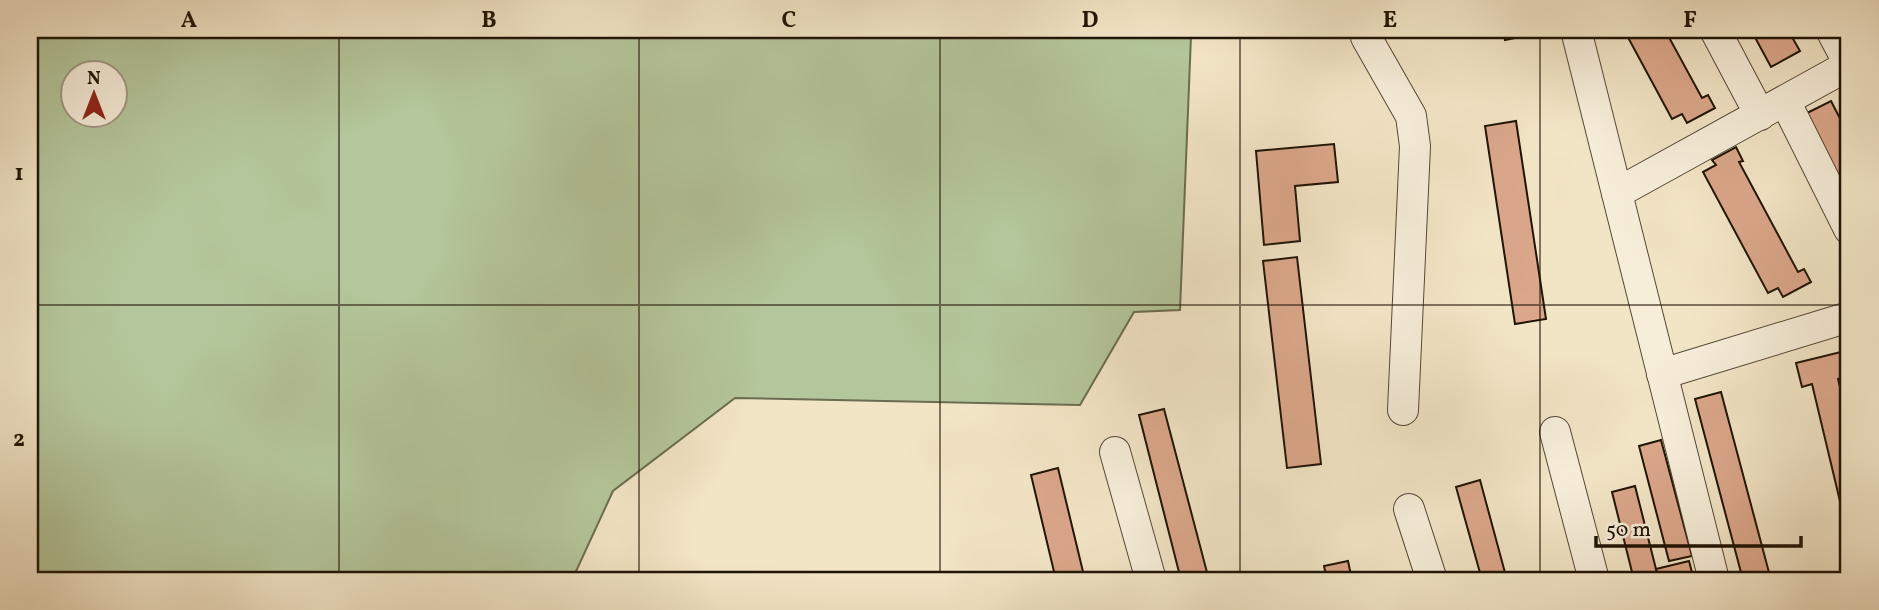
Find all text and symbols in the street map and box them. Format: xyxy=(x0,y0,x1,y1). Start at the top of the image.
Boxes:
text: A xyxy=(181,5,197,37)
text: B xyxy=(481,5,497,37)
text: C xyxy=(782,5,796,37)
text: D xyxy=(1082,5,1099,37)
text: E xyxy=(1383,5,1397,37)
text: F xyxy=(1683,5,1697,37)
north arrow xyxy=(60,60,130,130)
text: N xyxy=(87,66,101,92)
text: 1 xyxy=(14,158,24,190)
text: 2 xyxy=(13,424,25,456)
scale bar xyxy=(1596,505,1800,549)
text: 50 m xyxy=(1606,516,1651,545)

